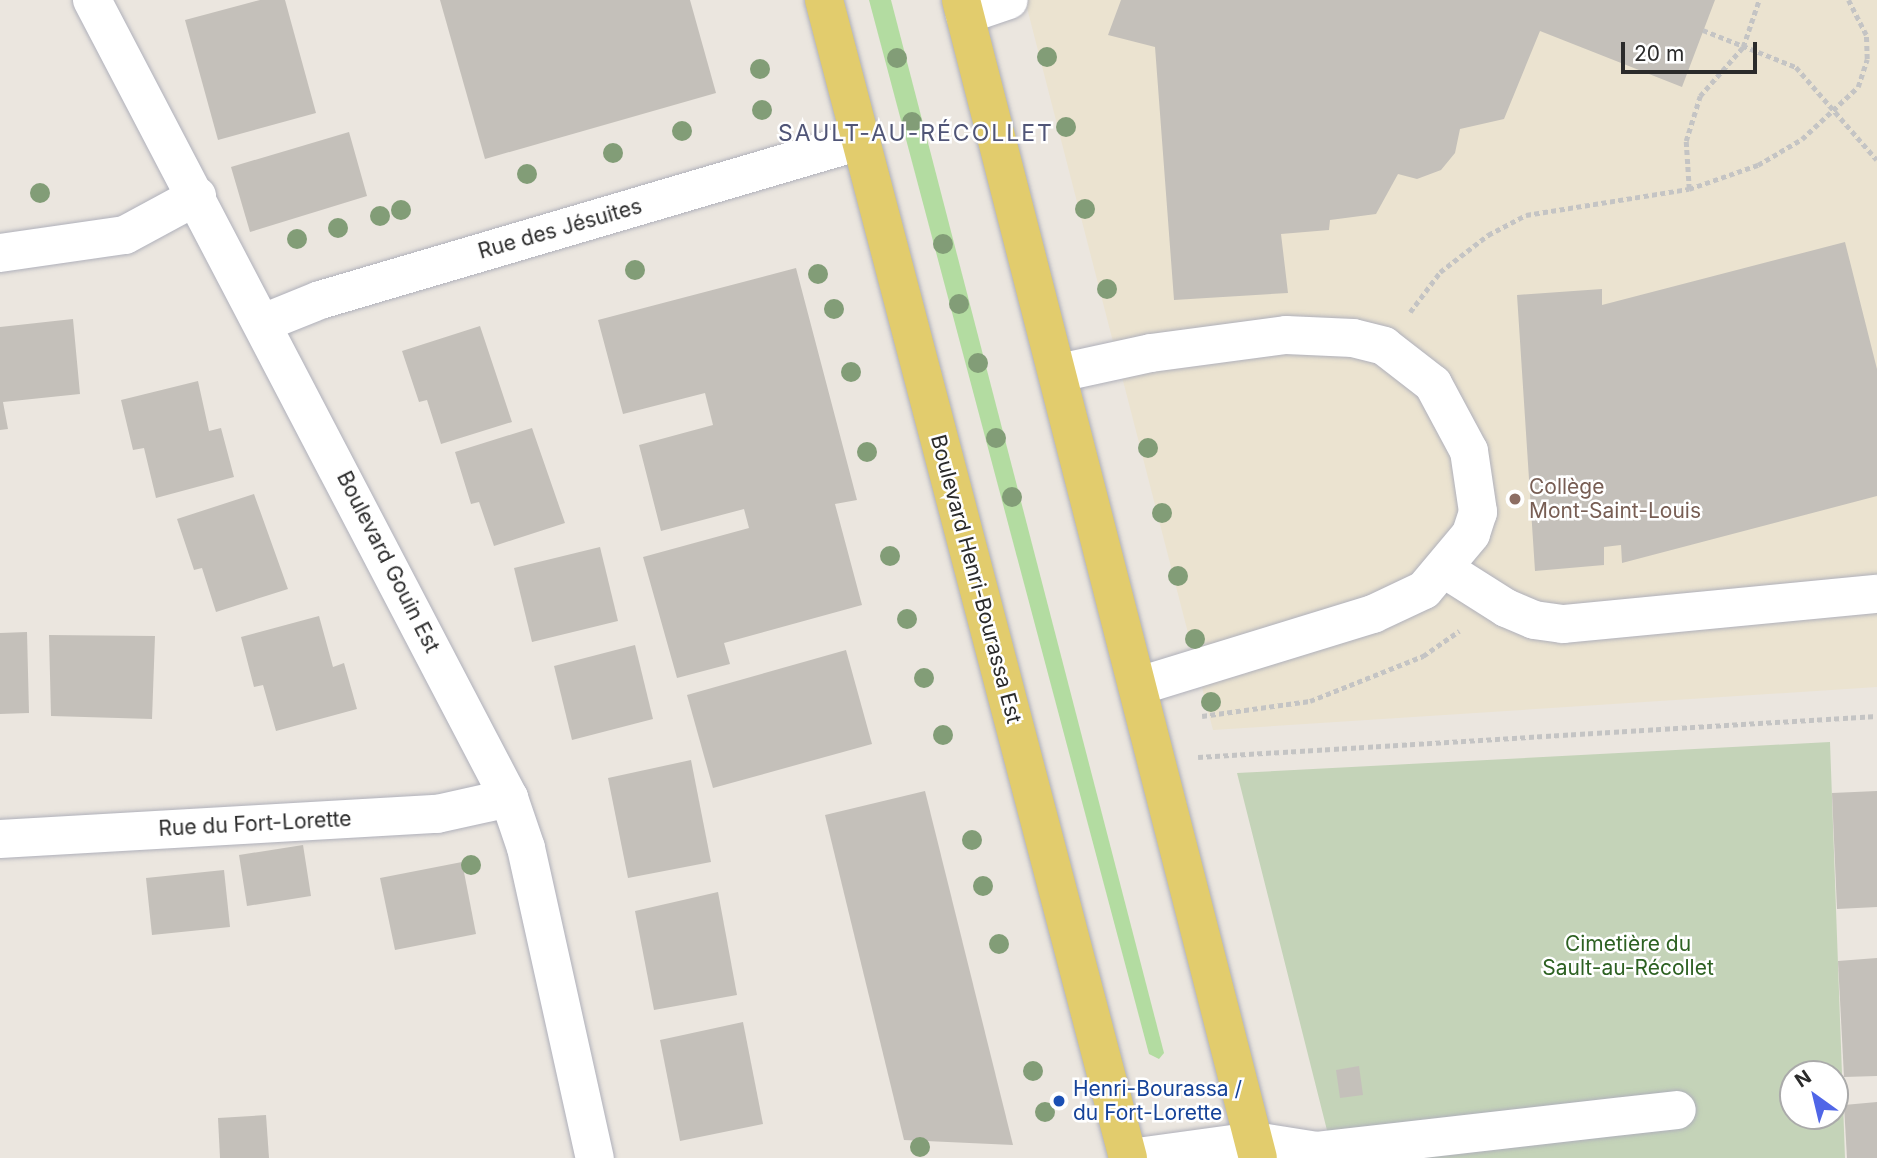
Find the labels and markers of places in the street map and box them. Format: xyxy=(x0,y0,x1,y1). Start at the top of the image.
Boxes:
place label: Collège Mont-Saint-Louis xyxy=(1529,474,1701,524)
marker: Collège Mont-Saint-Louis xyxy=(1507,491,1523,507)
place label: Henri-Bourassa / du Fort-Lorette xyxy=(1073,1076,1242,1126)
marker: Henri-Bourassa / du Fort-Lorette xyxy=(1051,1093,1067,1109)

